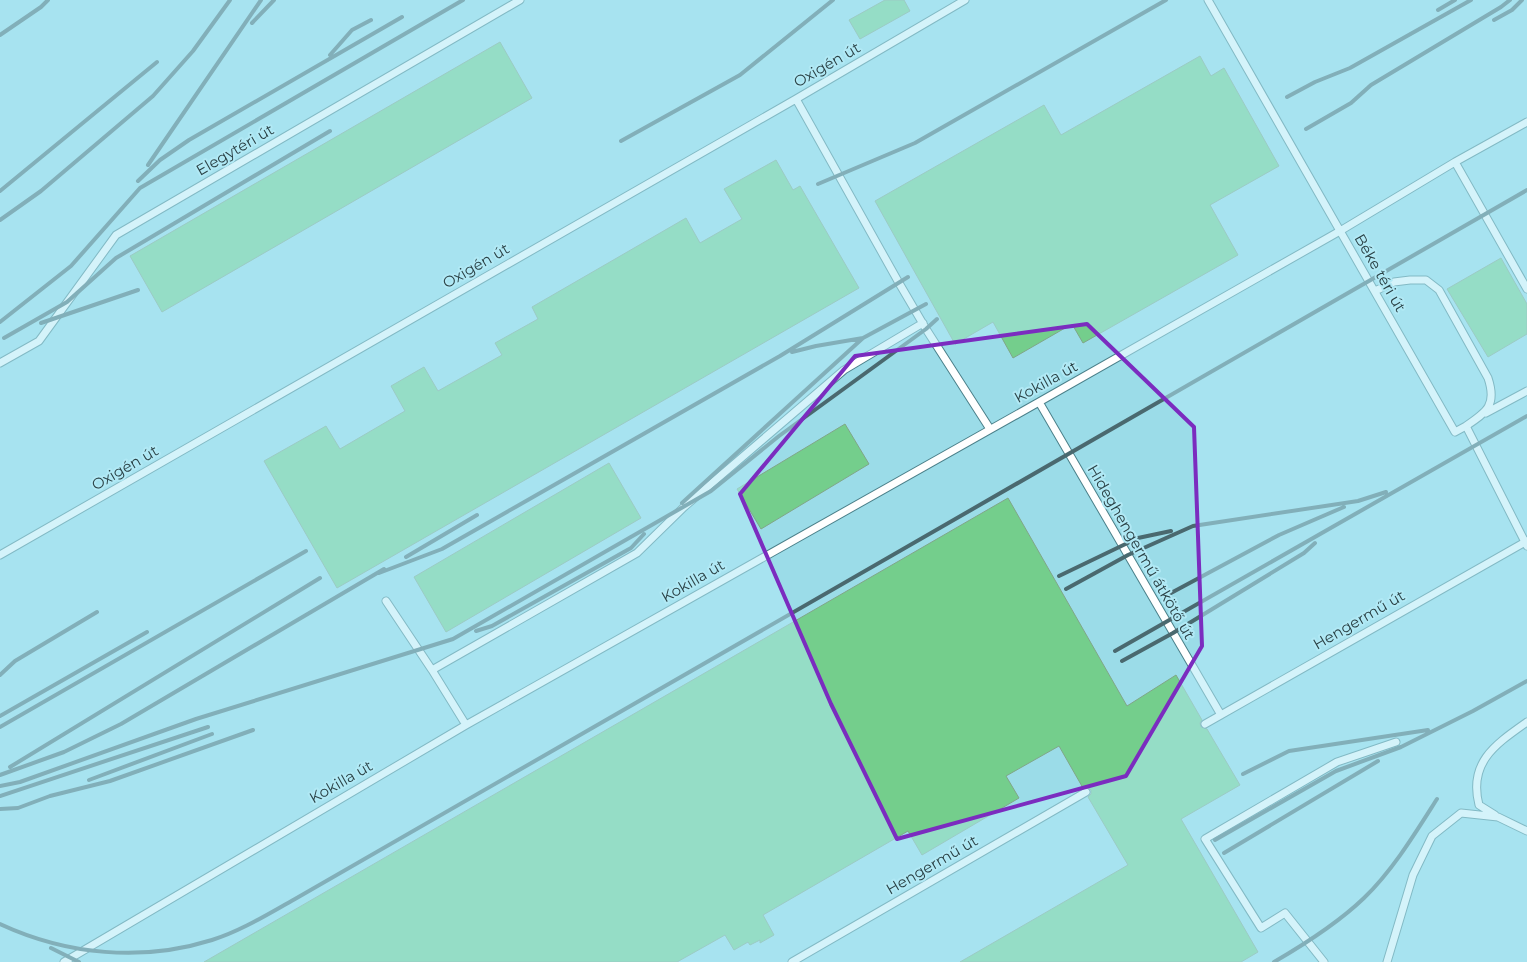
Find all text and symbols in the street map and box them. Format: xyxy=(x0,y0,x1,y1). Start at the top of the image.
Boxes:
street label: Oxigén út xyxy=(790,38,864,91)
street label: Elegytéri út xyxy=(193,120,277,179)
street label: Béke téri út xyxy=(1350,230,1410,315)
street label: Oxigén út xyxy=(439,239,513,292)
street label: Kokilla út xyxy=(1011,356,1081,407)
street label: Oxigén út xyxy=(88,441,162,494)
street label: Hideghengermű átkötő út xyxy=(1084,461,1199,642)
street label: Kokilla út xyxy=(658,555,728,606)
street label: Hengermű út xyxy=(1310,586,1408,653)
street label: Kokilla út xyxy=(306,756,376,807)
street label: Hengermű út xyxy=(883,831,981,898)

